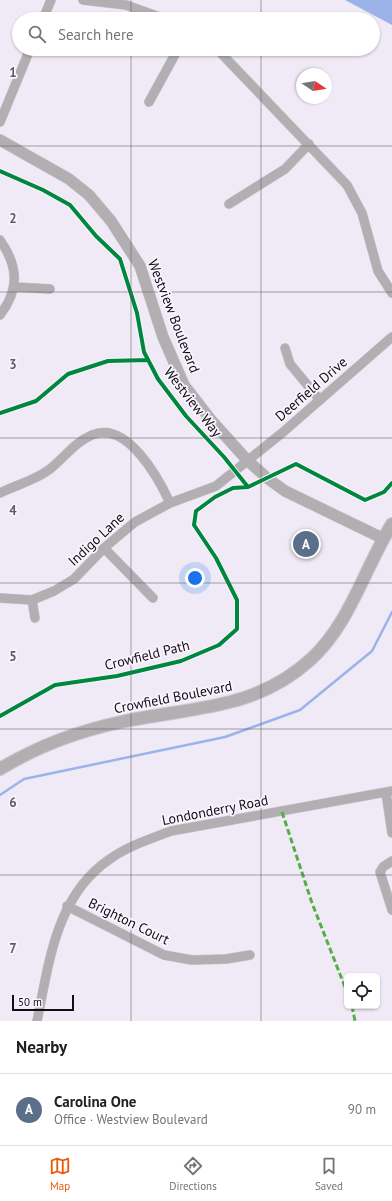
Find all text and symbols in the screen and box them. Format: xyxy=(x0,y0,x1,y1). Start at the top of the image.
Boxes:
search box xyxy=(12,12,380,56)
icon: search xyxy=(26,23,48,45)
text: Search here xyxy=(58,25,134,44)
text: 1 xyxy=(9,64,17,81)
north arrow xyxy=(296,68,332,104)
text: 2 xyxy=(9,210,17,227)
street label: Westview Boulevard xyxy=(144,257,204,375)
street label: Deerfield Drive xyxy=(271,353,351,425)
text: 3 xyxy=(9,356,17,373)
street label: Westview Way xyxy=(160,363,226,441)
text: 4 xyxy=(9,502,17,519)
street label: Indigo Lane xyxy=(64,508,128,570)
pin: A xyxy=(293,529,319,559)
your location xyxy=(185,568,205,588)
street label: Crowfield Path xyxy=(103,636,191,674)
text: 5 xyxy=(9,648,17,665)
street label: Crowfield Boulevard xyxy=(112,677,234,717)
street label: Londonderry Road xyxy=(160,791,270,829)
text: 6 xyxy=(9,794,17,811)
street label: Brighton Court xyxy=(86,894,173,948)
text: 7 xyxy=(9,940,17,957)
map controls xyxy=(344,973,380,1009)
button: locate xyxy=(344,973,380,1009)
scale bar xyxy=(12,993,74,1012)
text: 50 m xyxy=(18,995,42,1009)
text: Nearby xyxy=(16,1036,67,1058)
text: Carolina One xyxy=(54,1092,137,1111)
text: A xyxy=(25,1101,33,1118)
text: 90 m xyxy=(348,1101,376,1118)
text: Office · Westview Boulevard xyxy=(54,1111,208,1128)
tab: Map xyxy=(49,1155,71,1193)
tab: Directions xyxy=(169,1155,217,1193)
tab: Saved xyxy=(315,1155,343,1193)

